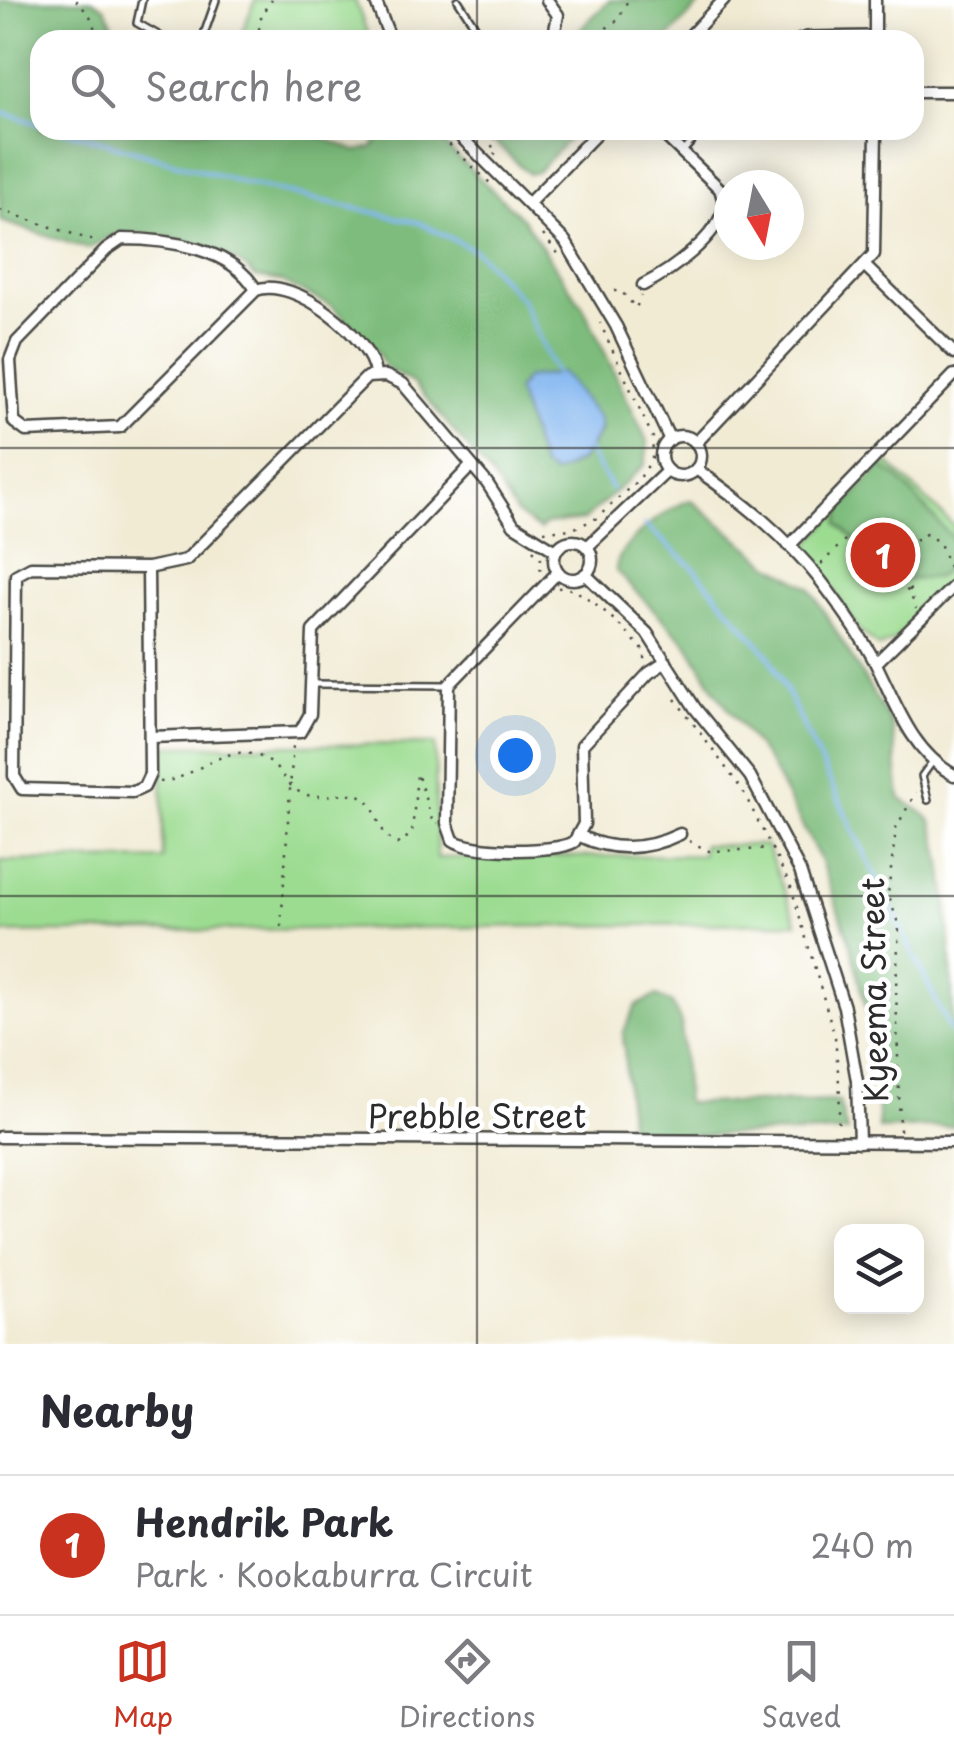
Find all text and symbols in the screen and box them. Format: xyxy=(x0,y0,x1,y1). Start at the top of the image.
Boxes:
search box xyxy=(30,30,924,140)
text: Search here xyxy=(145,57,362,114)
icon: search xyxy=(65,58,120,113)
north arrow xyxy=(714,170,804,260)
pin: 1 xyxy=(850,518,916,592)
your location xyxy=(490,730,541,781)
street label: Kyeema Street xyxy=(847,877,899,1103)
street label: Prebble Street xyxy=(368,1091,586,1139)
map controls xyxy=(834,1224,924,1314)
button: layers xyxy=(834,1224,924,1314)
text: Nearby xyxy=(40,1378,194,1441)
text: Hendrik Park xyxy=(135,1493,393,1550)
text: 1 xyxy=(65,1521,80,1569)
text: 240 m xyxy=(811,1521,914,1569)
text: Park · Kookaburra Circuit xyxy=(135,1550,533,1598)
tab: Map xyxy=(113,1634,173,1737)
tab: Directions xyxy=(399,1634,535,1737)
tab: Saved xyxy=(761,1634,841,1737)

